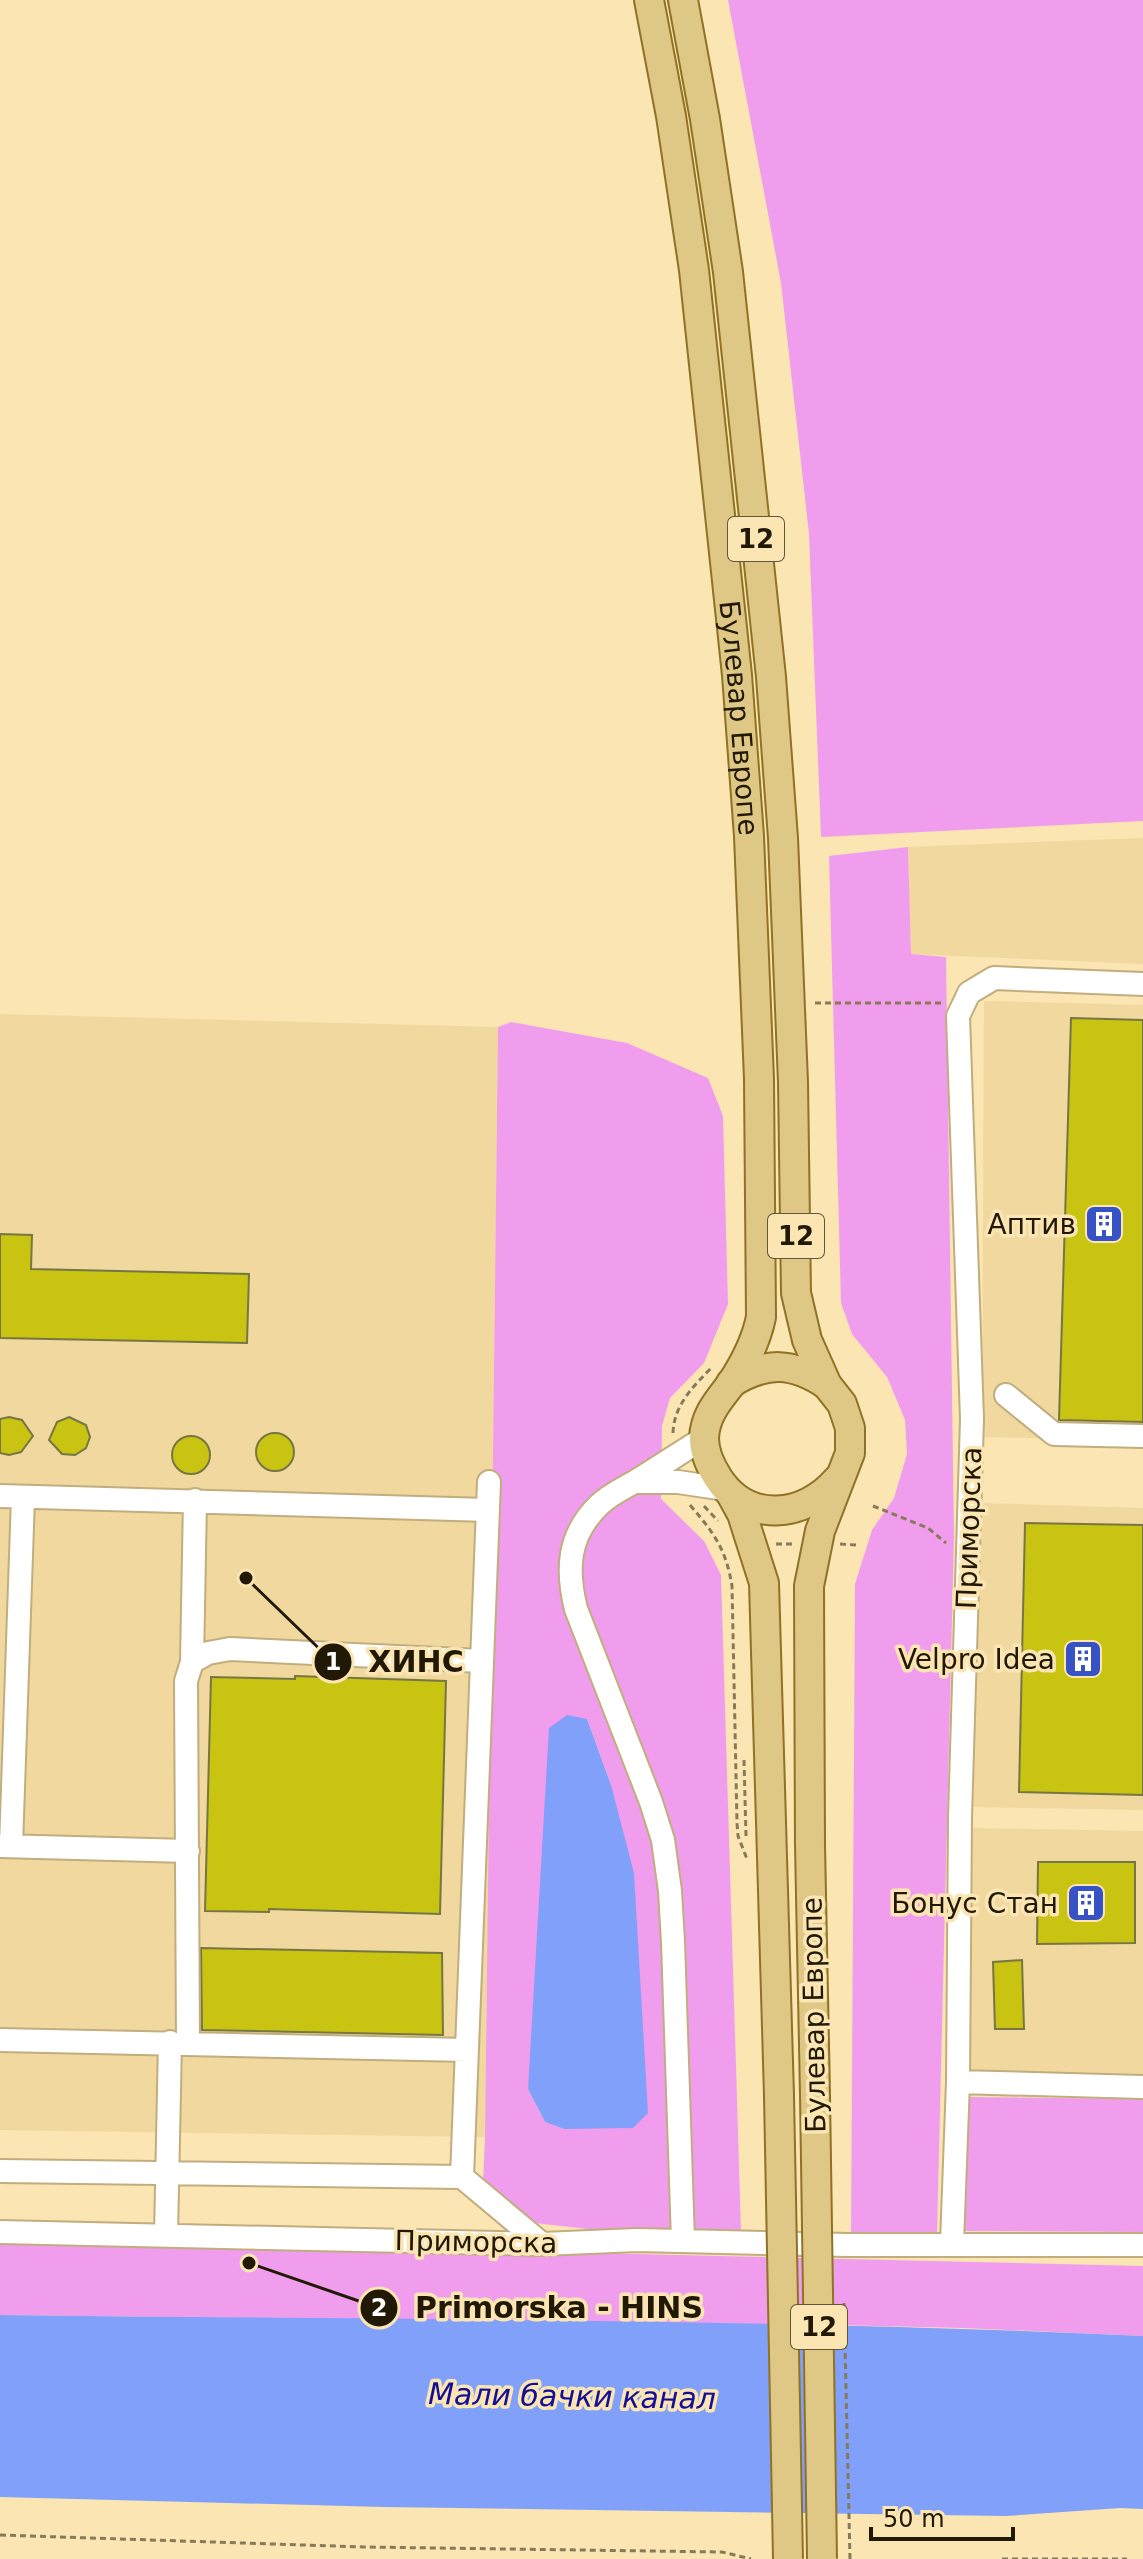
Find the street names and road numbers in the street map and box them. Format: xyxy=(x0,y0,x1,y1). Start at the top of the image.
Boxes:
road number: 12 xyxy=(728,517,784,561)
street label: Булевар Европе xyxy=(713,599,765,837)
road number: 12 xyxy=(768,1214,824,1258)
street label: Приморска xyxy=(950,1446,988,1610)
street label: Булевар Европе xyxy=(795,1897,833,2133)
street label: Приморска xyxy=(394,2224,558,2260)
road number: 12 xyxy=(791,2305,847,2349)

